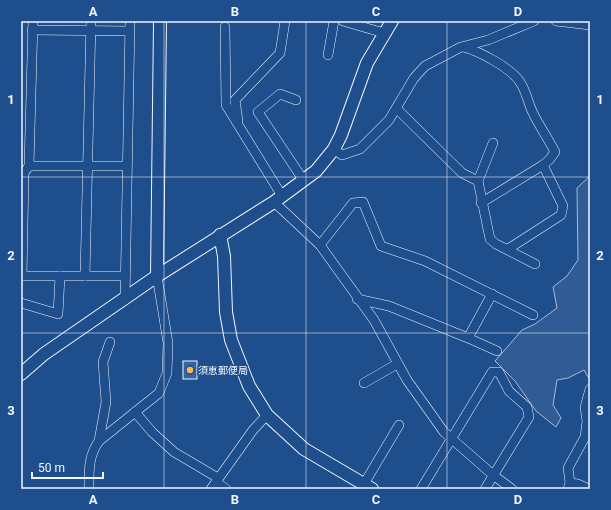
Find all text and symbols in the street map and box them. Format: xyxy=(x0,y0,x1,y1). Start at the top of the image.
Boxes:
text: A xyxy=(89,4,98,19)
text: B xyxy=(231,4,239,19)
text: C xyxy=(372,4,381,19)
text: D xyxy=(514,4,522,19)
text: 1 xyxy=(7,92,15,107)
text: 1 xyxy=(596,92,604,107)
text: 2 xyxy=(7,248,15,263)
text: 2 xyxy=(596,248,604,263)
marker: 須恵郵便局 xyxy=(185,365,195,375)
place label: 須恵郵便局 xyxy=(198,365,248,376)
text: 3 xyxy=(7,403,15,418)
text: 3 xyxy=(596,403,604,418)
scale bar xyxy=(32,454,103,480)
text: 50 m xyxy=(38,461,65,475)
text: A xyxy=(89,492,98,507)
text: B xyxy=(231,492,239,507)
text: C xyxy=(372,492,381,507)
text: D xyxy=(514,492,522,507)

